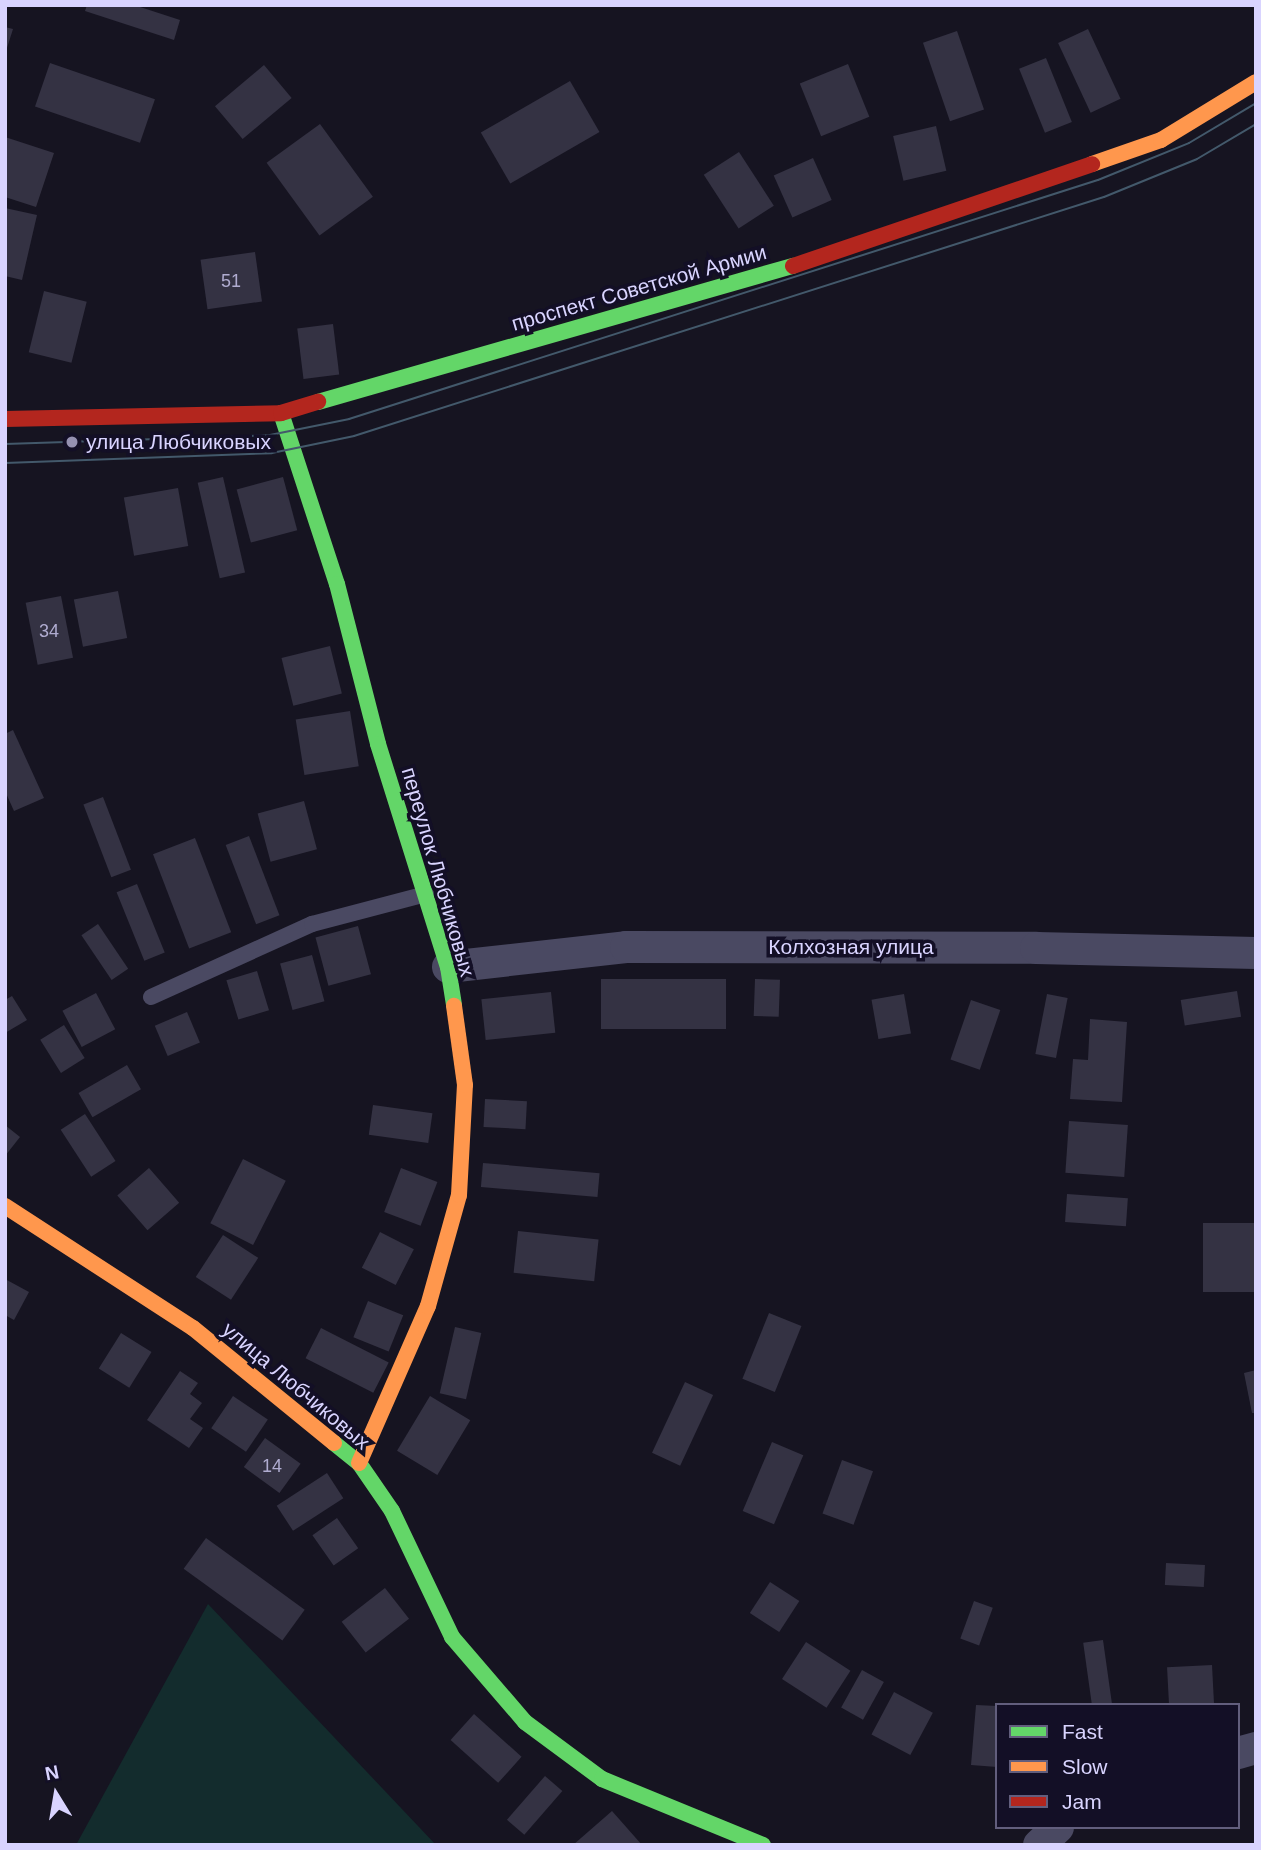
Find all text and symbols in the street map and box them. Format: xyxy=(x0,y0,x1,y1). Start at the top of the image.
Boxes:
street label: проспект Советской Армии xyxy=(509,239,769,337)
house number: 51 xyxy=(221,270,241,292)
place label: улица Любчиковых xyxy=(86,429,271,455)
marker: улица Любчиковых xyxy=(64,434,80,450)
house number: 34 xyxy=(39,620,59,642)
street label: переулок Любчиковых xyxy=(396,764,480,980)
street label: Колхозная улица xyxy=(768,934,934,960)
street label: улица Любчиковых xyxy=(217,1317,375,1455)
house number: 14 xyxy=(262,1455,282,1477)
legend xyxy=(995,1703,1240,1829)
text: Fast xyxy=(1062,1720,1103,1743)
text: Slow xyxy=(1062,1755,1108,1778)
north arrow xyxy=(21,1759,91,1829)
text: N xyxy=(43,1761,61,1785)
text: Jam xyxy=(1062,1790,1102,1813)

